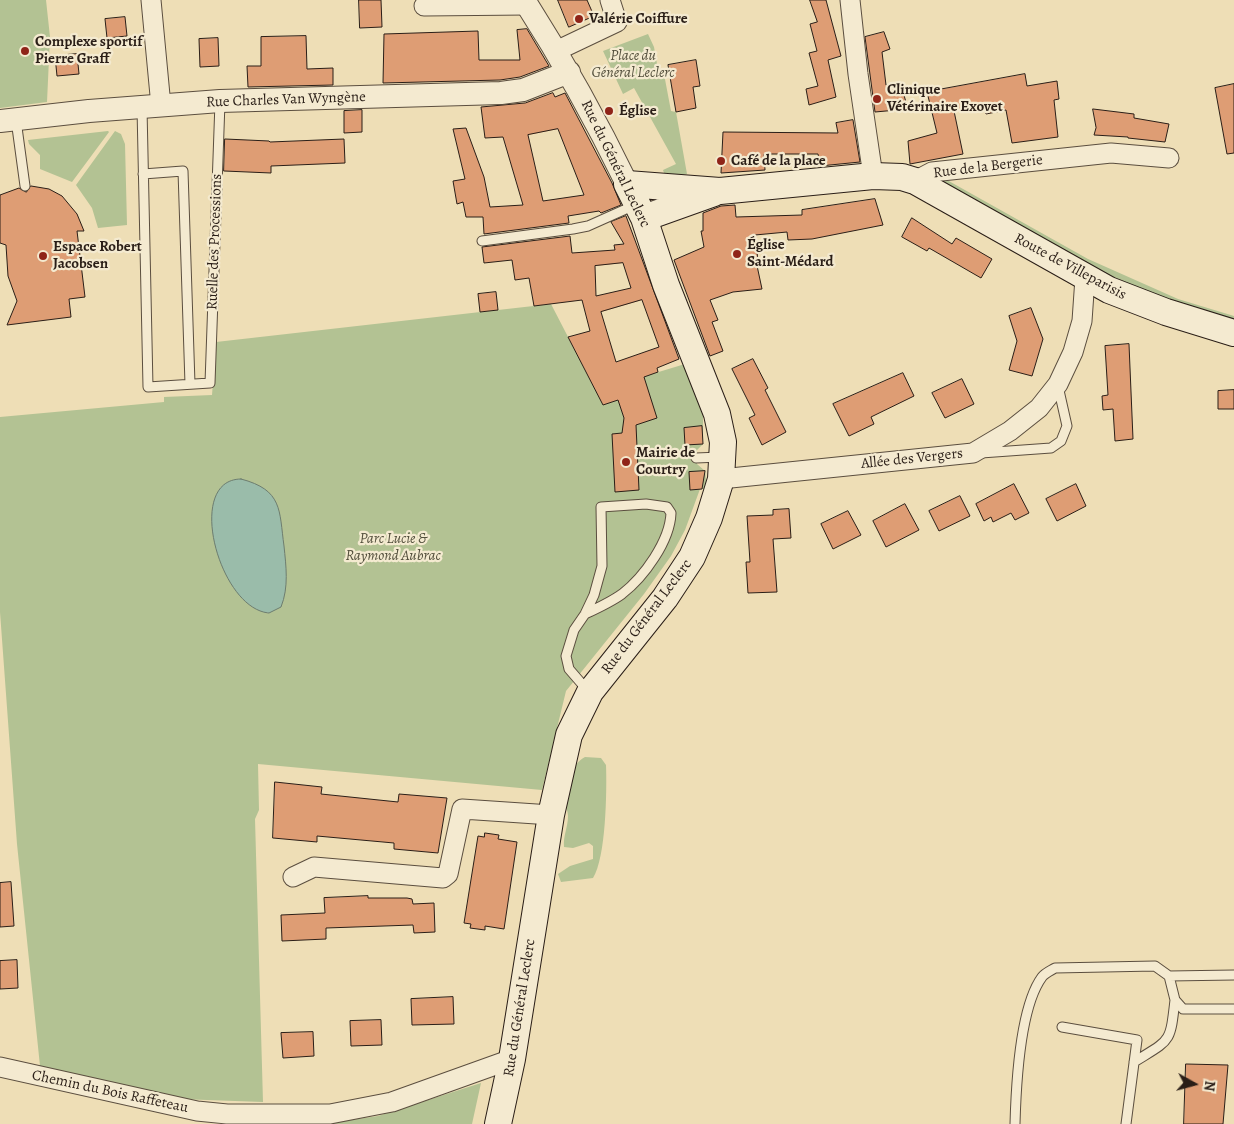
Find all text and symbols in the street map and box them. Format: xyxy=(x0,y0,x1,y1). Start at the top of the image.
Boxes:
place label: Valérie Coiffure xyxy=(589,10,688,28)
marker: Valérie Coiffure xyxy=(573,13,585,25)
place label: Complexe sportif Pierre Graff xyxy=(35,33,142,68)
marker: Complexe sportif Pierre Graff xyxy=(19,45,31,57)
park label: Place du Général Leclerc xyxy=(592,47,674,82)
place label: Clinique Vétérinaire Exovet xyxy=(887,81,1003,116)
street label: Rue Charles Van Wyngène xyxy=(206,88,366,112)
marker: Clinique Vétérinaire Exovet xyxy=(871,93,883,105)
street label: Rue du Général Leclerc xyxy=(576,97,654,231)
place label: Église xyxy=(619,102,657,120)
marker: Église xyxy=(603,105,615,117)
street label: Rue de la Bergerie xyxy=(932,151,1044,183)
place label: Café de la place xyxy=(731,152,826,170)
marker: Café de la place xyxy=(715,155,727,167)
street label: Ruelle des Processions xyxy=(204,174,226,310)
street label: Route de Villeparisis xyxy=(1011,230,1129,304)
place label: Église Saint-Médard xyxy=(747,236,833,271)
place label: Espace Robert Jacobsen xyxy=(53,238,142,273)
marker: Église Saint-Médard xyxy=(731,248,743,260)
marker: Espace Robert Jacobsen xyxy=(37,250,49,262)
place label: Mairie de Courtry xyxy=(636,444,695,479)
street label: Allée des Vergers xyxy=(860,445,964,473)
marker: Mairie de Courtry xyxy=(620,456,632,468)
park label: Parc Lucie & Raymond Aubrac xyxy=(345,530,441,565)
street label: Rue du Général Leclerc xyxy=(598,556,696,678)
street label: Rue du Général Leclerc xyxy=(500,938,540,1078)
north arrow xyxy=(1169,1059,1219,1109)
street label: Chemin du Bois Raffeteau xyxy=(30,1067,190,1117)
text: N xyxy=(1199,1080,1219,1092)

